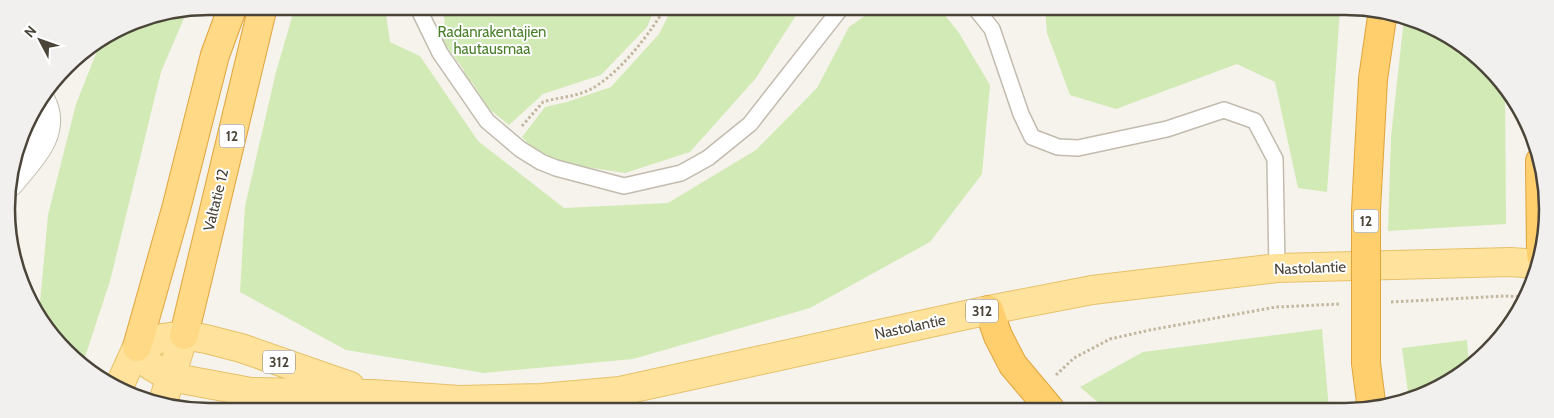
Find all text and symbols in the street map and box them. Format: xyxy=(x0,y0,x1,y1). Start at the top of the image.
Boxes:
north arrow xyxy=(15,15,65,65)
text: N xyxy=(20,22,40,41)
park label: Radanrakentajien hautausmaa xyxy=(438,23,546,58)
road number: 12 xyxy=(220,124,244,148)
street label: Valtatie 12 xyxy=(200,167,232,233)
road number: 12 xyxy=(1354,210,1378,232)
street label: Nastolantie xyxy=(1274,258,1347,278)
road number: 312 xyxy=(966,300,998,322)
street label: Nastolantie xyxy=(873,311,947,343)
road number: 312 xyxy=(263,351,295,374)

